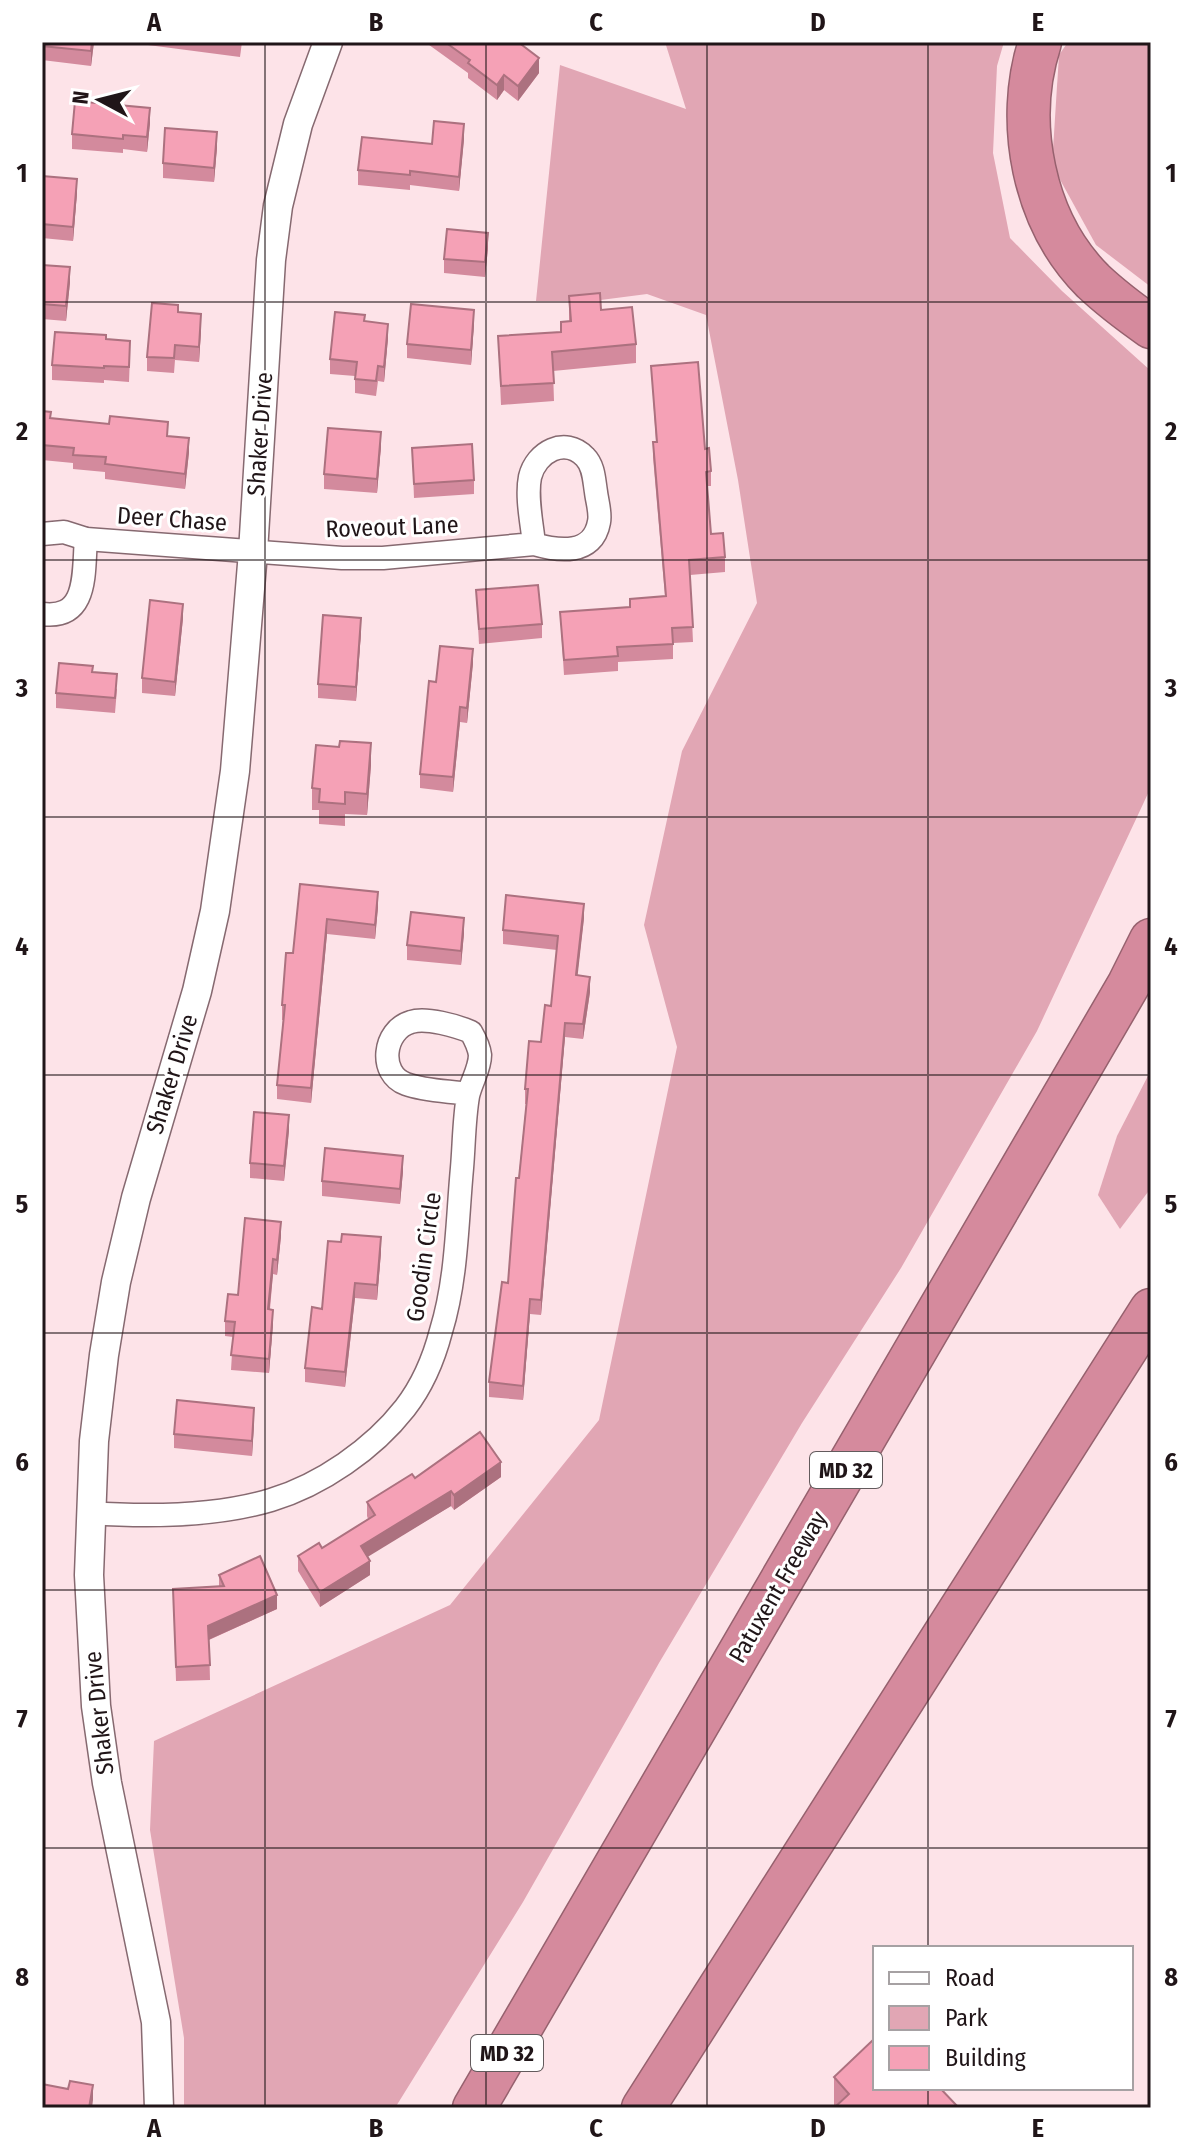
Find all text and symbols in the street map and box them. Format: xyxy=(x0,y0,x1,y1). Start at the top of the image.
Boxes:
text: A xyxy=(146,7,162,38)
text: B xyxy=(369,7,384,38)
text: C xyxy=(589,7,603,38)
text: D xyxy=(810,7,826,38)
text: E xyxy=(1032,7,1044,38)
north arrow xyxy=(60,60,140,140)
text: N xyxy=(66,89,95,106)
text: 1 xyxy=(17,158,28,189)
text: 1 xyxy=(1166,158,1177,189)
street label: Shaker Drive xyxy=(242,371,278,497)
text: 2 xyxy=(15,416,28,447)
text: 2 xyxy=(1164,416,1177,447)
street label: Deer Chase xyxy=(116,501,228,537)
street label: Roveout Lane xyxy=(325,511,459,543)
text: 3 xyxy=(15,673,28,704)
text: 3 xyxy=(1164,673,1177,704)
text: 4 xyxy=(15,931,29,962)
text: 4 xyxy=(1164,931,1178,962)
street label: Shaker Drive xyxy=(140,1011,204,1137)
text: 5 xyxy=(16,1189,29,1220)
text: 5 xyxy=(1165,1189,1178,1220)
street label: Goodin Circle xyxy=(401,1190,447,1324)
text: 6 xyxy=(15,1447,29,1478)
text: 6 xyxy=(1164,1447,1178,1478)
road number: MD 32 xyxy=(810,1452,882,1488)
street label: Patuxent Freeway xyxy=(723,1506,833,1668)
street label: Shaker Drive xyxy=(79,1650,119,1776)
text: 7 xyxy=(16,1704,28,1735)
text: 7 xyxy=(1165,1704,1177,1735)
legend xyxy=(873,1946,1133,2090)
text: 8 xyxy=(15,1962,29,1993)
text: 8 xyxy=(1164,1962,1178,1993)
text: Road xyxy=(945,1964,995,1992)
text: Park xyxy=(945,2004,988,2032)
road number: MD 32 xyxy=(471,2035,543,2071)
text: Building xyxy=(945,2044,1027,2072)
text: A xyxy=(146,2113,162,2144)
text: B xyxy=(369,2113,384,2144)
text: C xyxy=(589,2113,603,2144)
text: D xyxy=(810,2113,826,2144)
text: E xyxy=(1032,2113,1044,2144)

